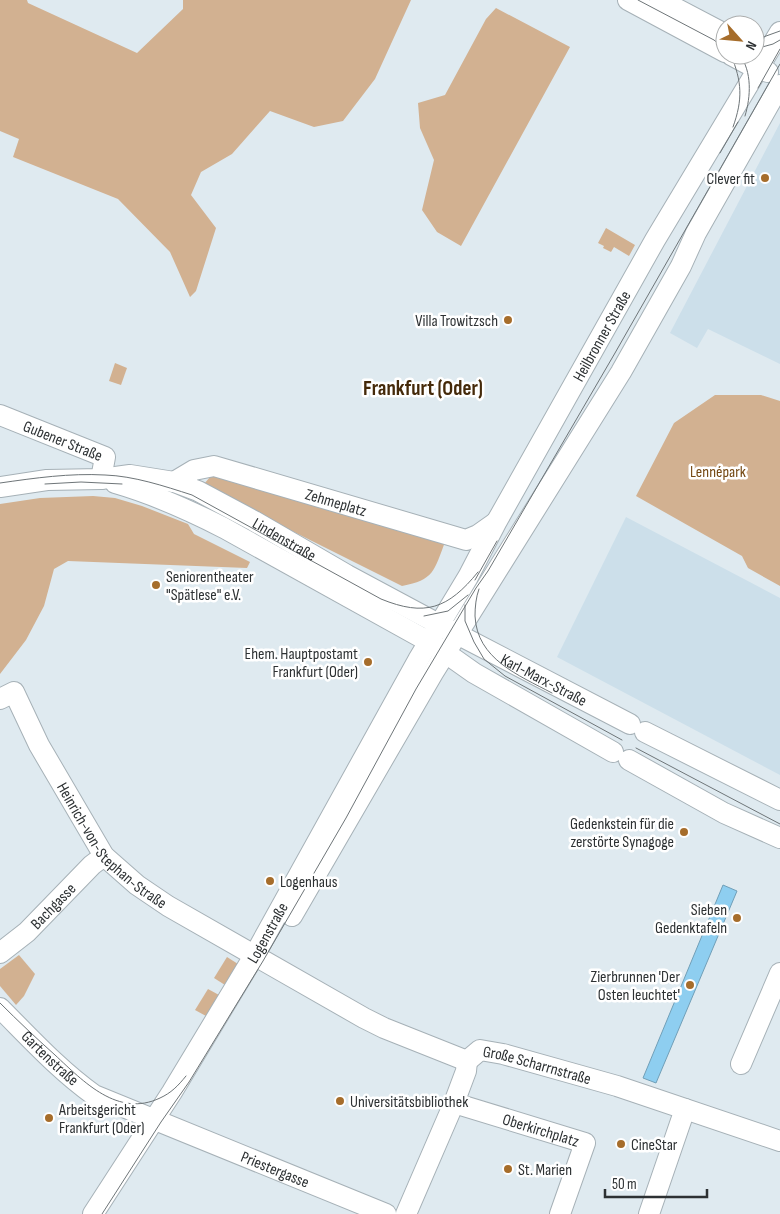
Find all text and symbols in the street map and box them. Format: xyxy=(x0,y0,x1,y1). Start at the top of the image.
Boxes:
north arrow xyxy=(715,15,765,65)
text: N xyxy=(742,38,760,53)
place label: Clever fit xyxy=(706,170,755,189)
marker: Clever fit xyxy=(759,172,771,184)
street label: Heilbronner Straße xyxy=(569,288,635,385)
place label: Villa Trowitzsch xyxy=(415,312,498,331)
marker: Villa Trowitzsch xyxy=(502,314,514,326)
district label: Frankfurt (Oder) xyxy=(363,376,483,401)
street label: Gubener Straße xyxy=(20,417,105,466)
park label: Lennépark xyxy=(690,463,746,482)
street label: Zehmeplatz xyxy=(303,485,369,521)
street label: Lindenstraße xyxy=(249,514,319,566)
place label: Seniorentheater "Spätlese" e.V. xyxy=(166,568,254,605)
marker: Seniorentheater "Spätlese" e.V. xyxy=(150,579,162,591)
place label: Ehem. Hauptpostamt Frankfurt (Oder) xyxy=(245,645,358,682)
street label: Karl-Marx-Straße xyxy=(497,650,590,711)
marker: Ehem. Hauptpostamt Frankfurt (Oder) xyxy=(362,656,374,668)
street label: Heinrich-von-Stephan-Straße xyxy=(52,780,170,913)
place label: Gedenkstein für die zerstörte Synagoge xyxy=(570,815,674,852)
marker: Gedenkstein für die zerstörte Synagoge xyxy=(678,826,690,838)
place label: Logenhaus xyxy=(280,873,338,892)
marker: Logenhaus xyxy=(264,875,276,887)
street label: Bachgasse xyxy=(27,880,80,934)
street label: Logenstraße xyxy=(244,900,293,967)
place label: Sieben Gedenktafeln xyxy=(655,901,727,938)
marker: Sieben Gedenktafeln xyxy=(731,912,743,924)
place label: Zierbrunnen 'Der Osten leuchtet' xyxy=(591,968,680,1005)
marker: Zierbrunnen 'Der Osten leuchtet' xyxy=(684,979,696,991)
street label: Gartenstraße xyxy=(17,1028,82,1090)
street label: Große Scharrnstraße xyxy=(481,1043,593,1089)
place label: Universitätsbibliothek xyxy=(350,1093,468,1112)
marker: Universitätsbibliothek xyxy=(334,1095,346,1107)
place label: Arbeitsgericht Frankfurt (Oder) xyxy=(58,1101,145,1138)
street label: Oberkirchplatz xyxy=(500,1110,581,1152)
marker: Arbeitsgericht Frankfurt (Oder) xyxy=(43,1112,55,1124)
place label: CineStar xyxy=(631,1136,678,1155)
marker: CineStar xyxy=(615,1138,627,1150)
street label: Priestergasse xyxy=(238,1148,312,1193)
place label: St. Marien xyxy=(518,1161,572,1180)
marker: St. Marien xyxy=(502,1163,514,1175)
scale bar xyxy=(605,1166,708,1198)
text: 50 m xyxy=(612,1175,637,1194)

